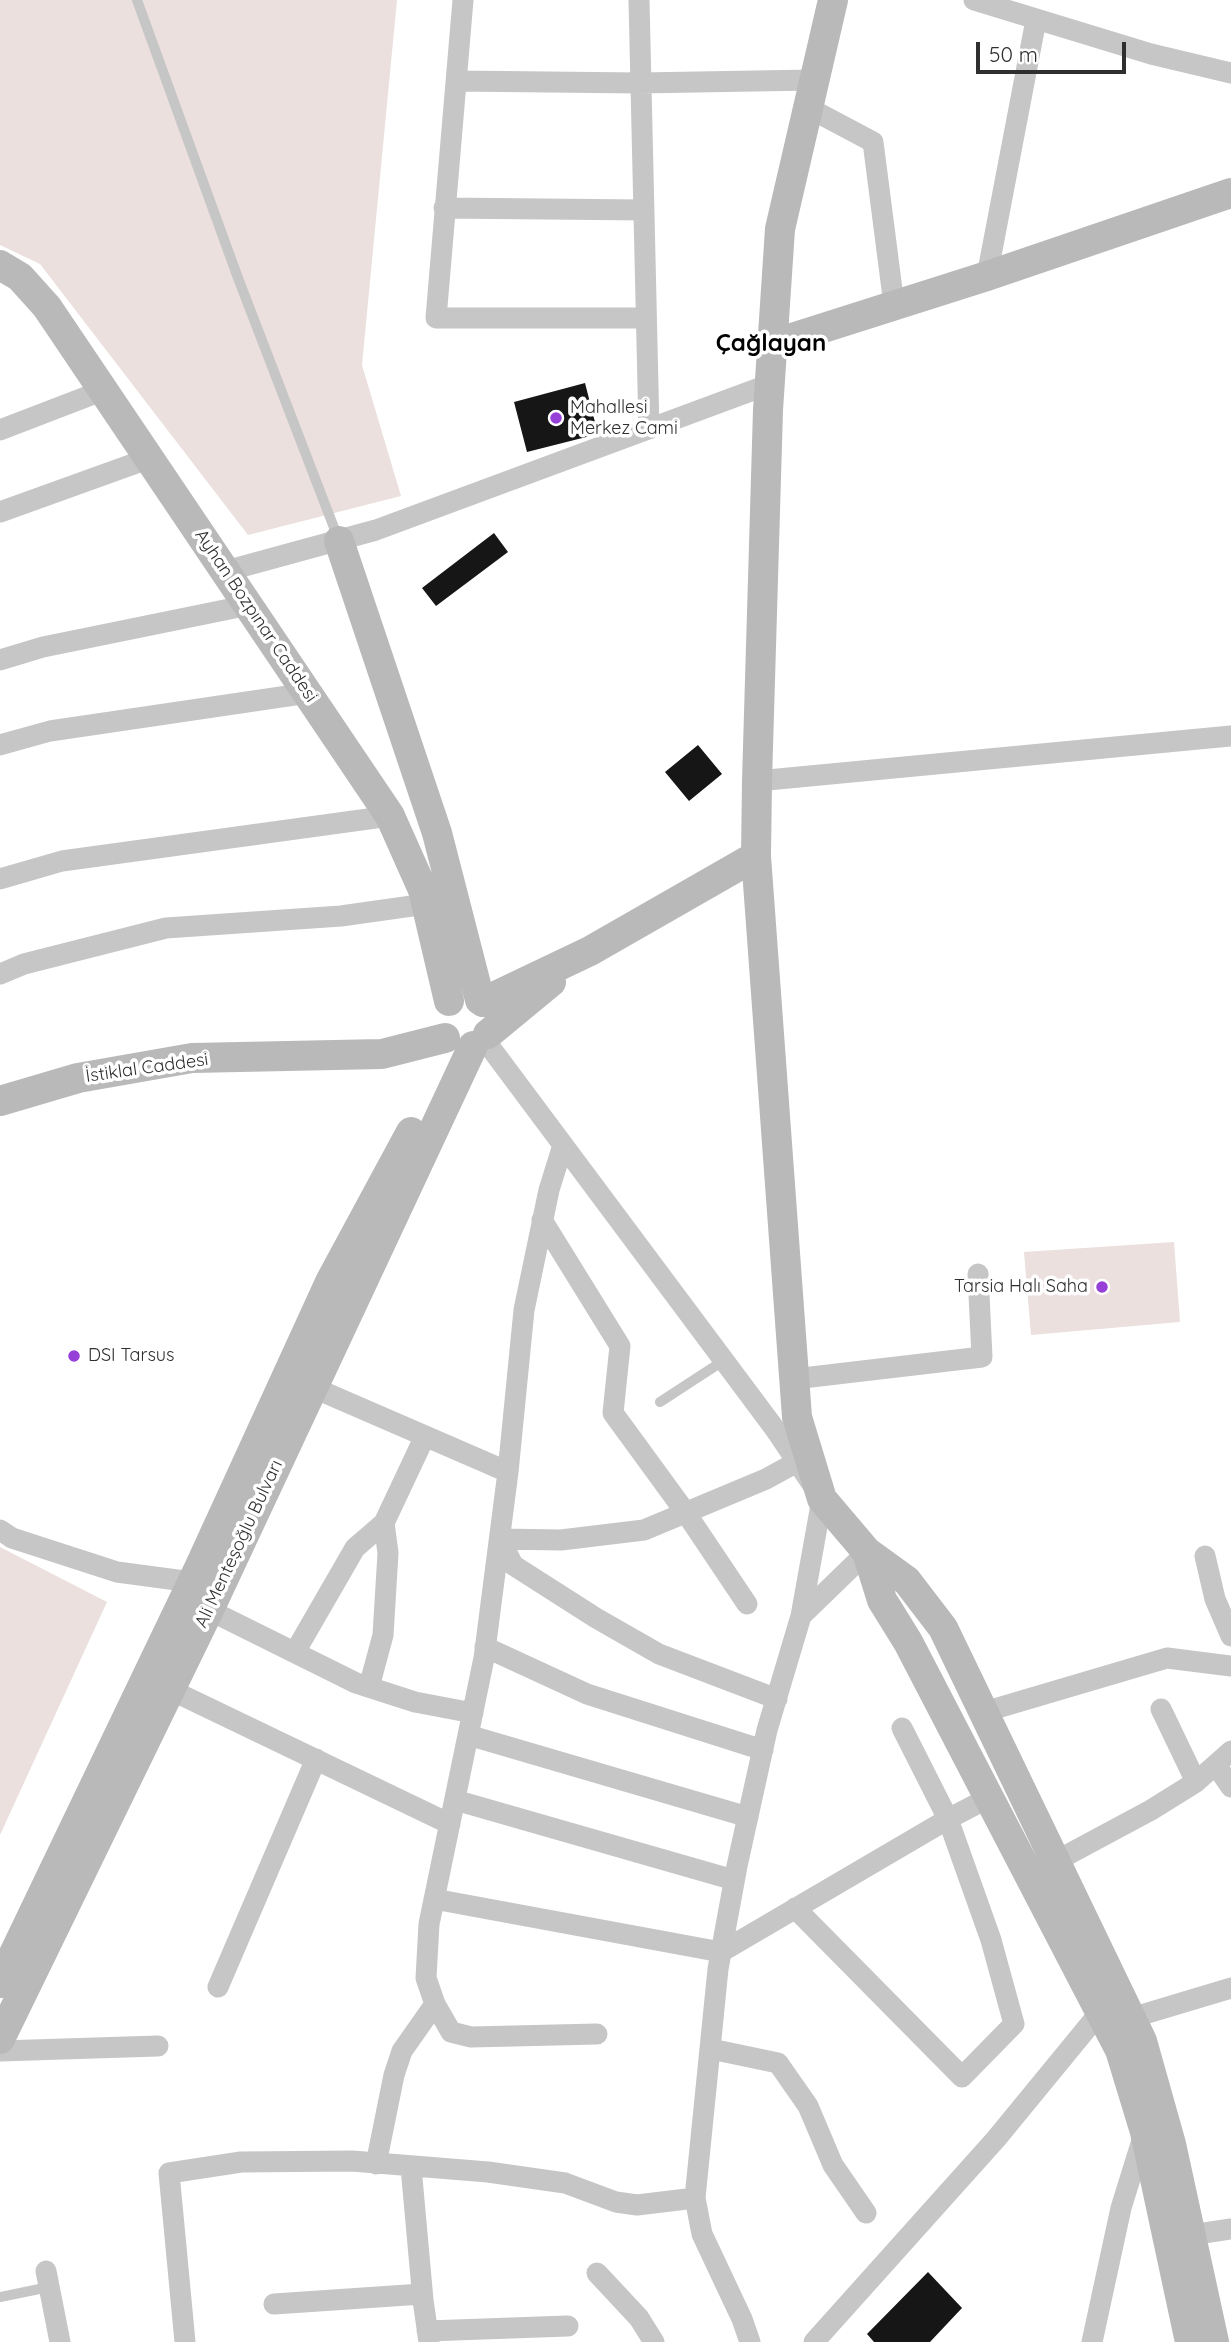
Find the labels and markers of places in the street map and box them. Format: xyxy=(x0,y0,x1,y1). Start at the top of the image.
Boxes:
place label: Mahallesi Merkez Cami xyxy=(570,397,678,440)
marker: Mahallesi Merkez Cami xyxy=(548,410,564,426)
place label: Tarsia Halı Saha xyxy=(954,1276,1088,1298)
marker: Tarsia Halı Saha xyxy=(1094,1279,1110,1295)
place label: DSI Tarsus xyxy=(88,1345,175,1367)
marker: DSI Tarsus xyxy=(66,1348,82,1364)

